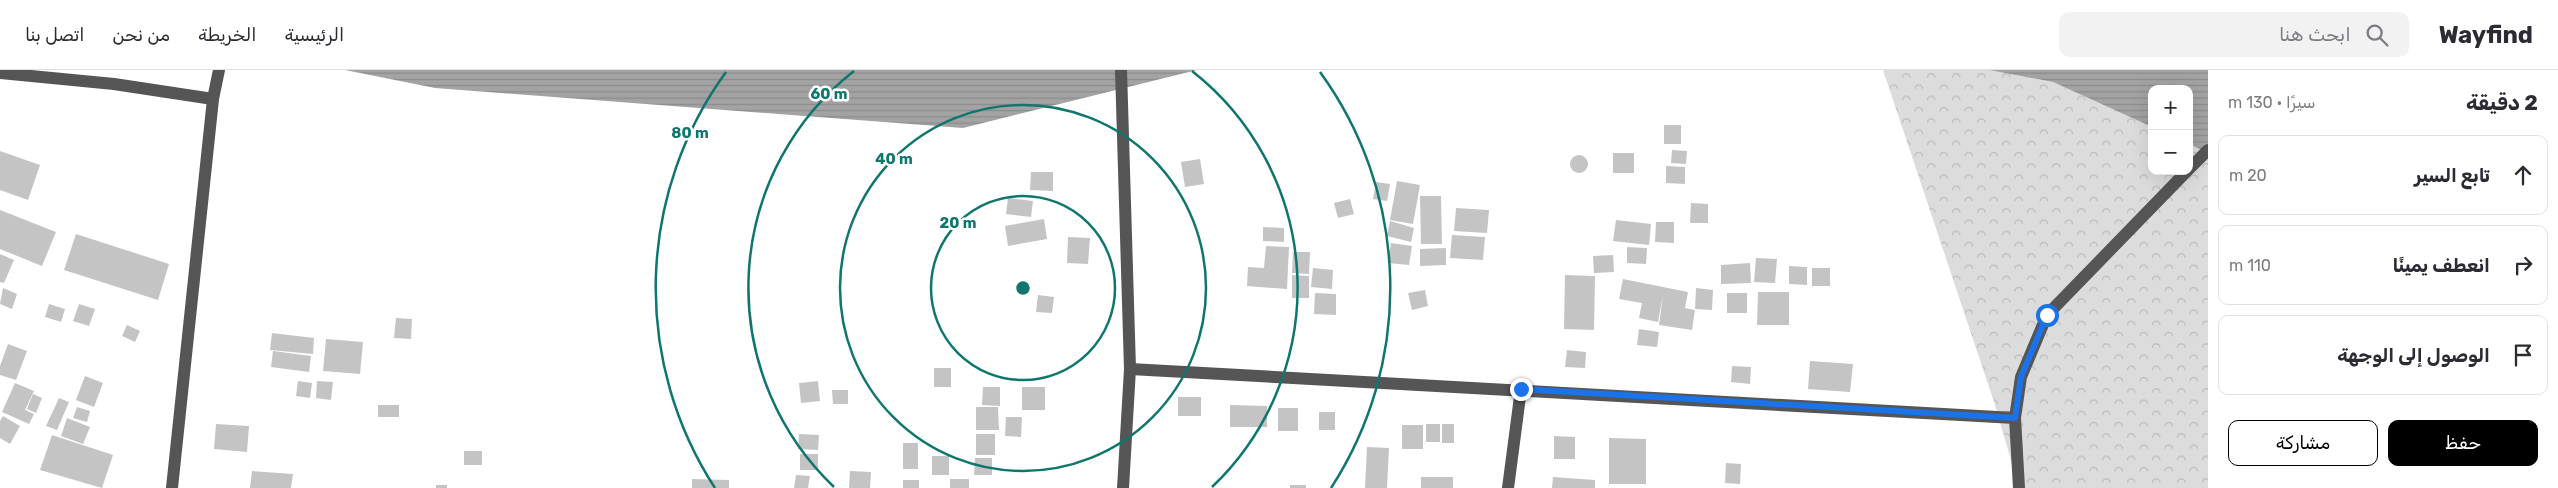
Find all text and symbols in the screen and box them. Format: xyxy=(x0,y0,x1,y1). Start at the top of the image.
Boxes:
search box xyxy=(2059,12,2409,57)
icon: search xyxy=(2363,21,2391,49)
text: Wayfind xyxy=(2439,21,2533,49)
text: ابحث هنا xyxy=(2279,23,2351,46)
text: اتصل بنا xyxy=(25,24,84,46)
text: من نحن xyxy=(112,24,170,46)
text: الخريطة xyxy=(198,24,256,46)
text: الرئيسية xyxy=(284,24,344,46)
text: 60 m xyxy=(811,85,847,103)
map controls xyxy=(2148,85,2193,175)
button: + xyxy=(2148,85,2193,130)
text: 2 دقيقة xyxy=(2466,90,2538,115)
text: سيرًا · 130 m xyxy=(2228,93,2315,112)
text: 80 m xyxy=(671,124,709,142)
button: − xyxy=(2148,130,2193,175)
text: 40 m xyxy=(875,150,913,168)
icon: ahead xyxy=(2509,161,2537,189)
text: تابع السير xyxy=(2414,164,2490,187)
text: 20 m xyxy=(2229,166,2267,185)
text: 20 m xyxy=(940,214,976,232)
icon: right xyxy=(2509,251,2537,279)
text: انعطف يمينًا xyxy=(2393,254,2490,277)
text: 110 m xyxy=(2229,256,2271,275)
centre of rings xyxy=(1014,279,1032,297)
route start xyxy=(2036,304,2059,327)
icon: arrive xyxy=(2509,341,2537,369)
text: الوصول إلى الوجهة xyxy=(2337,344,2490,367)
route end xyxy=(1510,378,1533,401)
button: مشاركة xyxy=(2228,420,2378,466)
button: حفظ xyxy=(2388,420,2538,466)

